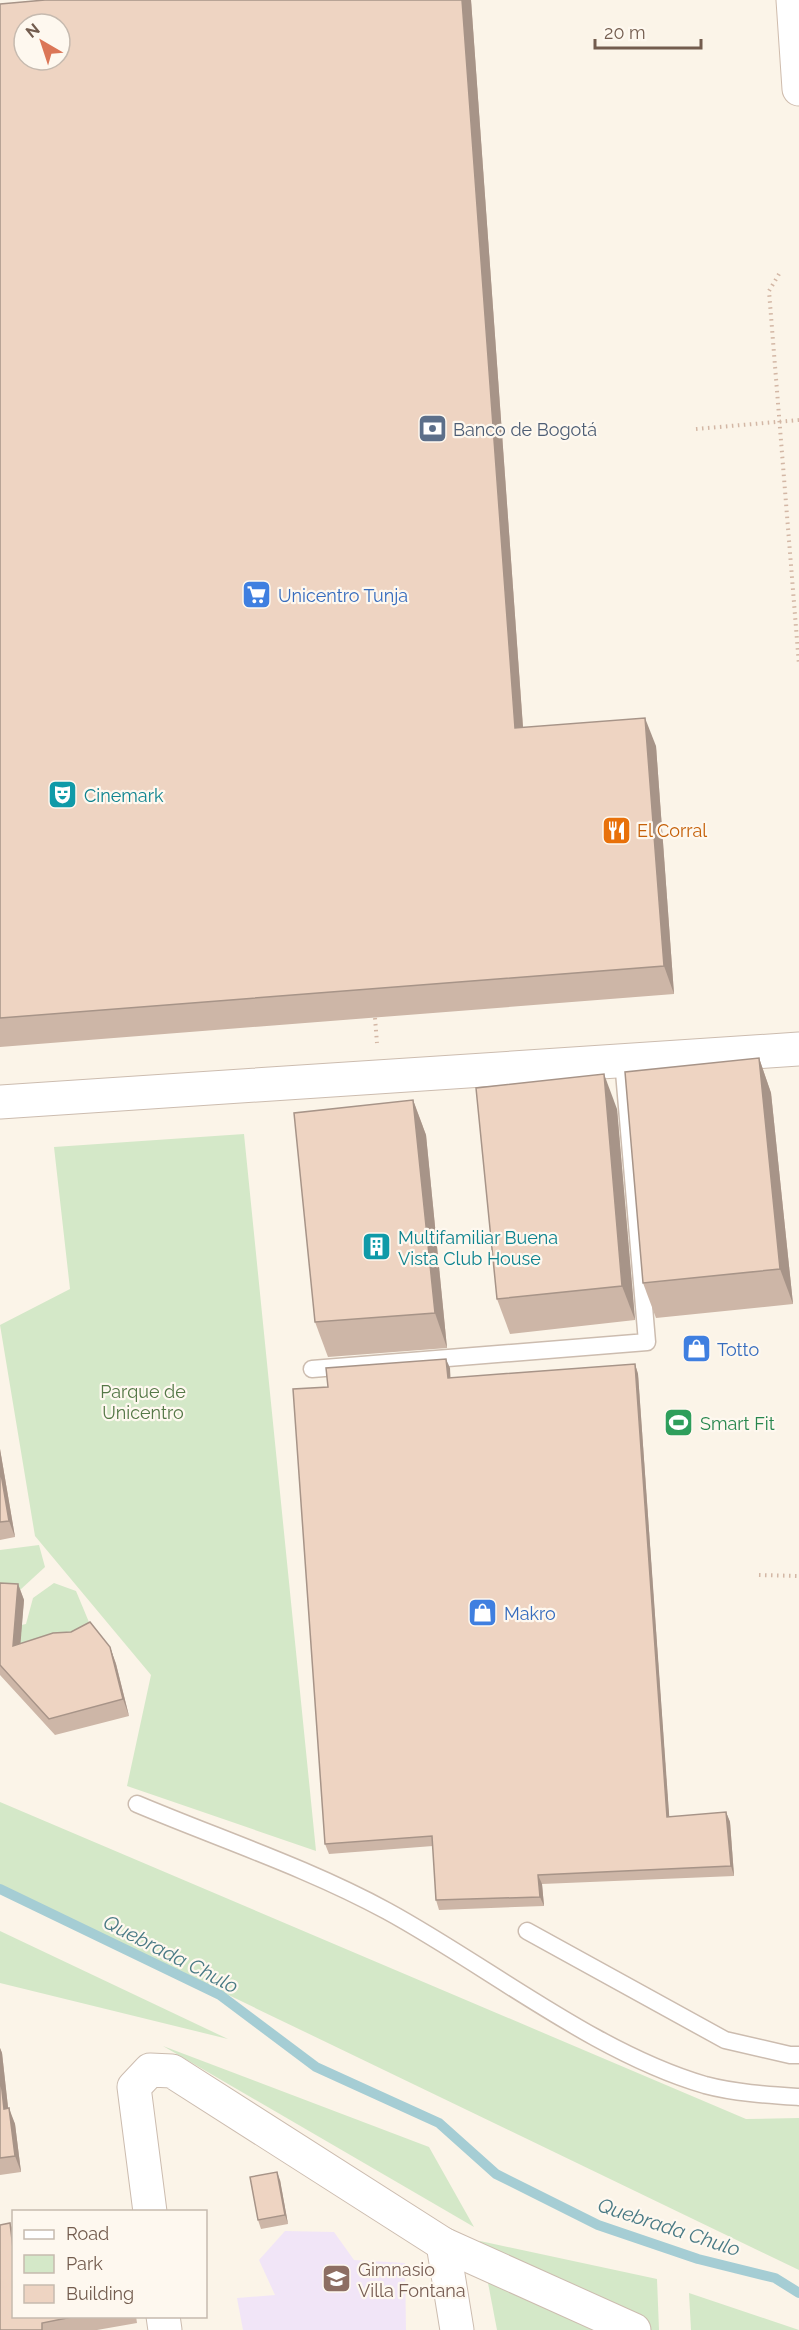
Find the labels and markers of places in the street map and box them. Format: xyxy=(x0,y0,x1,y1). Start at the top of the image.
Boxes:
bank icon: Banco de Bogotá xyxy=(416,413,448,445)
place label: Banco de Bogotá xyxy=(453,419,597,440)
supermarket icon: Unicentro Tunja xyxy=(241,579,273,611)
place label: Unicentro Tunja xyxy=(278,585,408,606)
theatre icon: Cinemark xyxy=(47,779,79,811)
place label: Cinemark xyxy=(84,785,164,806)
restaurant icon: El Corral xyxy=(600,814,632,846)
place label: El Corral xyxy=(637,820,707,841)
place label: Multifamiliar Buena Vista Club House xyxy=(398,1227,558,1269)
building icon: Multifamiliar Buena Vista Club House xyxy=(361,1231,393,1263)
shop icon: Totto xyxy=(680,1333,712,1365)
place label: Totto xyxy=(717,1339,759,1360)
sports icon: Smart Fit xyxy=(663,1407,695,1439)
place label: Smart Fit xyxy=(700,1413,775,1434)
shop icon: Makro xyxy=(467,1597,499,1629)
place label: Makro xyxy=(504,1603,556,1624)
place label: Gimnasio Villa Fontana xyxy=(358,2259,466,2301)
school or university icon: Gimnasio Villa Fontana xyxy=(321,2263,353,2295)

